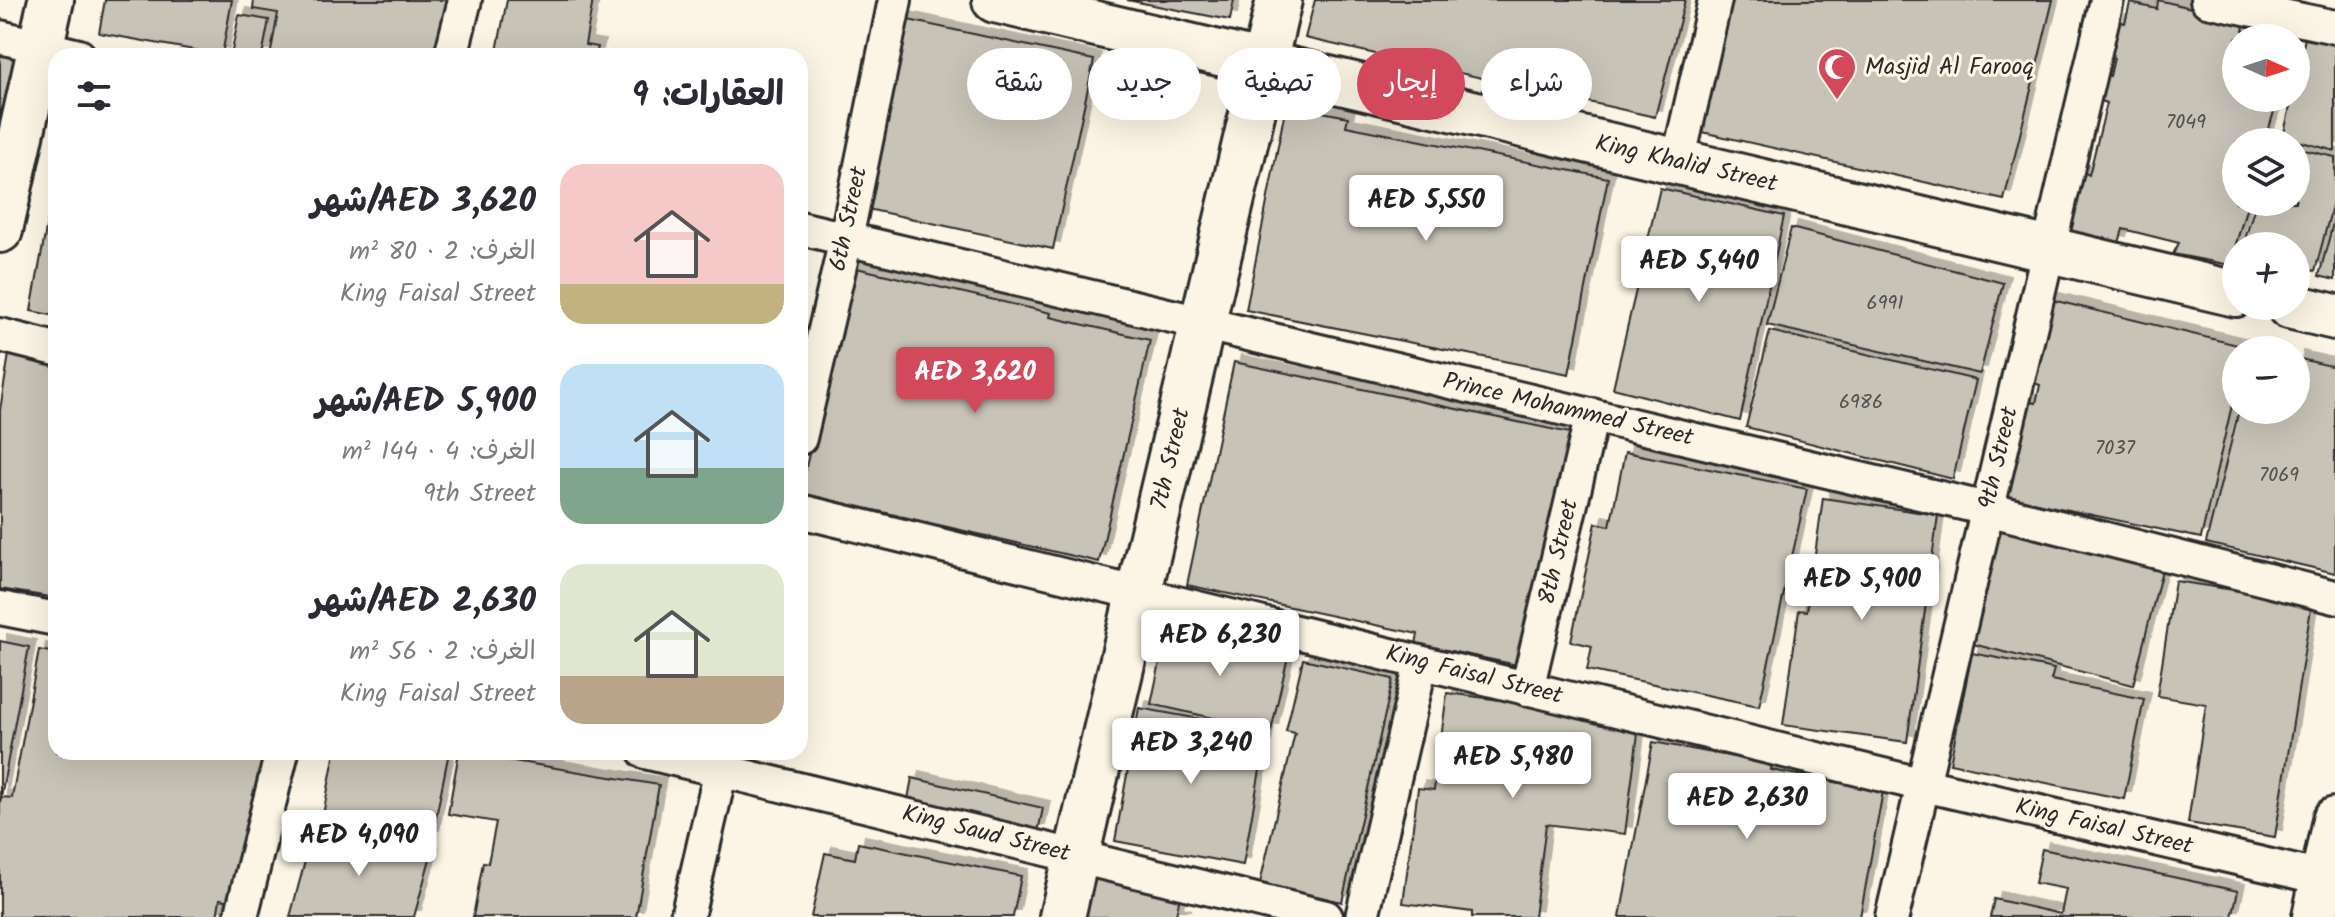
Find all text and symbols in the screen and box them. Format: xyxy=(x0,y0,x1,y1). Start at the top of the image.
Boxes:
north arrow xyxy=(2222,24,2310,112)
map controls xyxy=(2222,24,2310,424)
mosque icon: Masjid Al Farooq xyxy=(1816,46,1858,101)
chip: شقة xyxy=(967,48,1072,120)
chip: جديد xyxy=(1088,48,1201,120)
chip: تصفية xyxy=(1217,48,1341,120)
chip: إيجار xyxy=(1357,48,1465,120)
chip: شراء xyxy=(1481,48,1592,120)
place label: Masjid Al Farooq xyxy=(1865,48,2034,87)
text: العقارات: 9 xyxy=(631,69,784,123)
icon: filters xyxy=(72,74,116,118)
house number: 7049 xyxy=(2166,107,2206,139)
street label: King Khalid Street xyxy=(1591,124,1782,204)
button: layers xyxy=(2222,128,2310,216)
street label: 6th Street xyxy=(819,162,879,275)
text: AED 3,620/شهر xyxy=(311,175,536,229)
pin: AED 5,550 xyxy=(1334,175,1518,243)
text: AED 5,550 xyxy=(1367,180,1485,222)
icon: home xyxy=(624,196,720,292)
text: الغرف: 2 · 80 m² xyxy=(349,231,536,273)
button: + xyxy=(2222,232,2310,320)
pin: AED 5,440 xyxy=(1607,236,1791,304)
text: AED 5,440 xyxy=(1639,241,1759,283)
text: King Faisal Street xyxy=(340,273,536,315)
house number: 6991 xyxy=(1867,288,1903,320)
button: − xyxy=(2222,336,2310,424)
pin: AED 3,620 xyxy=(883,347,1067,415)
text: AED 3,620 xyxy=(914,352,1036,394)
street label: Prince Mohammed Street xyxy=(1439,362,1698,458)
text: AED 5,900/شهر xyxy=(316,375,536,429)
house number: 6986 xyxy=(1839,387,1883,419)
icon: home xyxy=(624,396,720,492)
street label: 9th Street xyxy=(1968,402,2030,513)
street label: 7th Street xyxy=(1140,403,1202,514)
text: الغرف: 4 · 144 m² xyxy=(342,431,536,473)
house number: 7037 xyxy=(2095,433,2136,465)
house number: 7069 xyxy=(2259,460,2299,492)
text: 9th Street xyxy=(423,473,536,515)
street label: 8th Street xyxy=(1528,495,1590,609)
pin: AED 5,900 xyxy=(1770,554,1954,622)
text: AED 5,900 xyxy=(1803,559,1921,601)
text: AED 2,630/شهر xyxy=(311,575,536,629)
icon: home xyxy=(624,596,720,692)
pin: AED 6,230 xyxy=(1128,610,1312,678)
text: AED 6,230 xyxy=(1159,615,1281,657)
text: الغرف: 2 · 56 m² xyxy=(350,631,536,673)
street label: King Faisal Street xyxy=(1381,634,1567,716)
text: King Faisal Street xyxy=(340,673,536,715)
pin: AED 3,240 xyxy=(1099,718,1283,786)
text: AED 3,240 xyxy=(1130,723,1252,765)
pin: AED 5,980 xyxy=(1421,732,1605,800)
text: AED 5,980 xyxy=(1453,737,1573,779)
pin: AED 2,630 xyxy=(1655,773,1839,841)
text: AED 2,630 xyxy=(1686,778,1808,820)
street label: King Faisal Street xyxy=(2011,788,2197,867)
street label: King Saud Street xyxy=(898,794,1075,874)
pin: AED 4,090 xyxy=(267,810,451,878)
text: AED 4,090 xyxy=(300,815,418,857)

